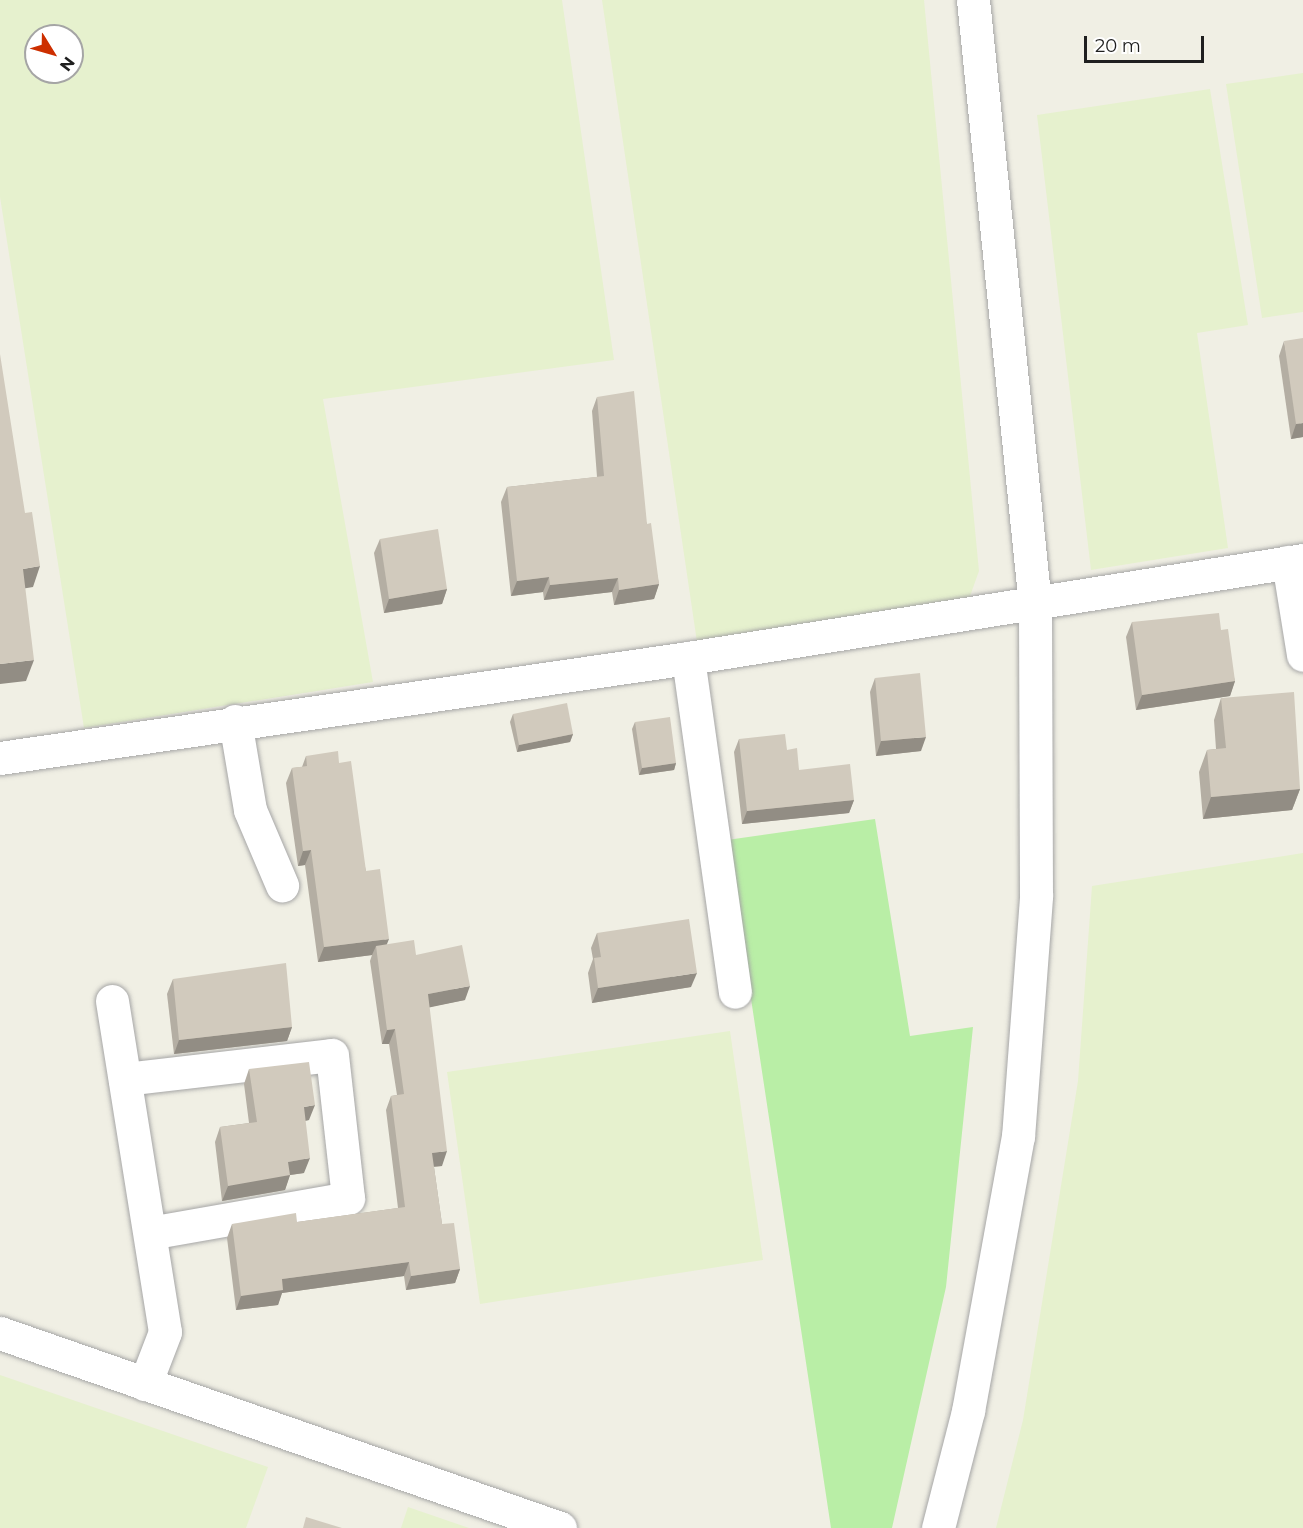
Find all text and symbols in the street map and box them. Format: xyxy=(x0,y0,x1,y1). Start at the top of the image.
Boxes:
north arrow xyxy=(24,24,84,84)
scale bar xyxy=(1087,24,1207,62)
text: 20 m xyxy=(1095,35,1141,57)
text: N xyxy=(56,53,79,75)

